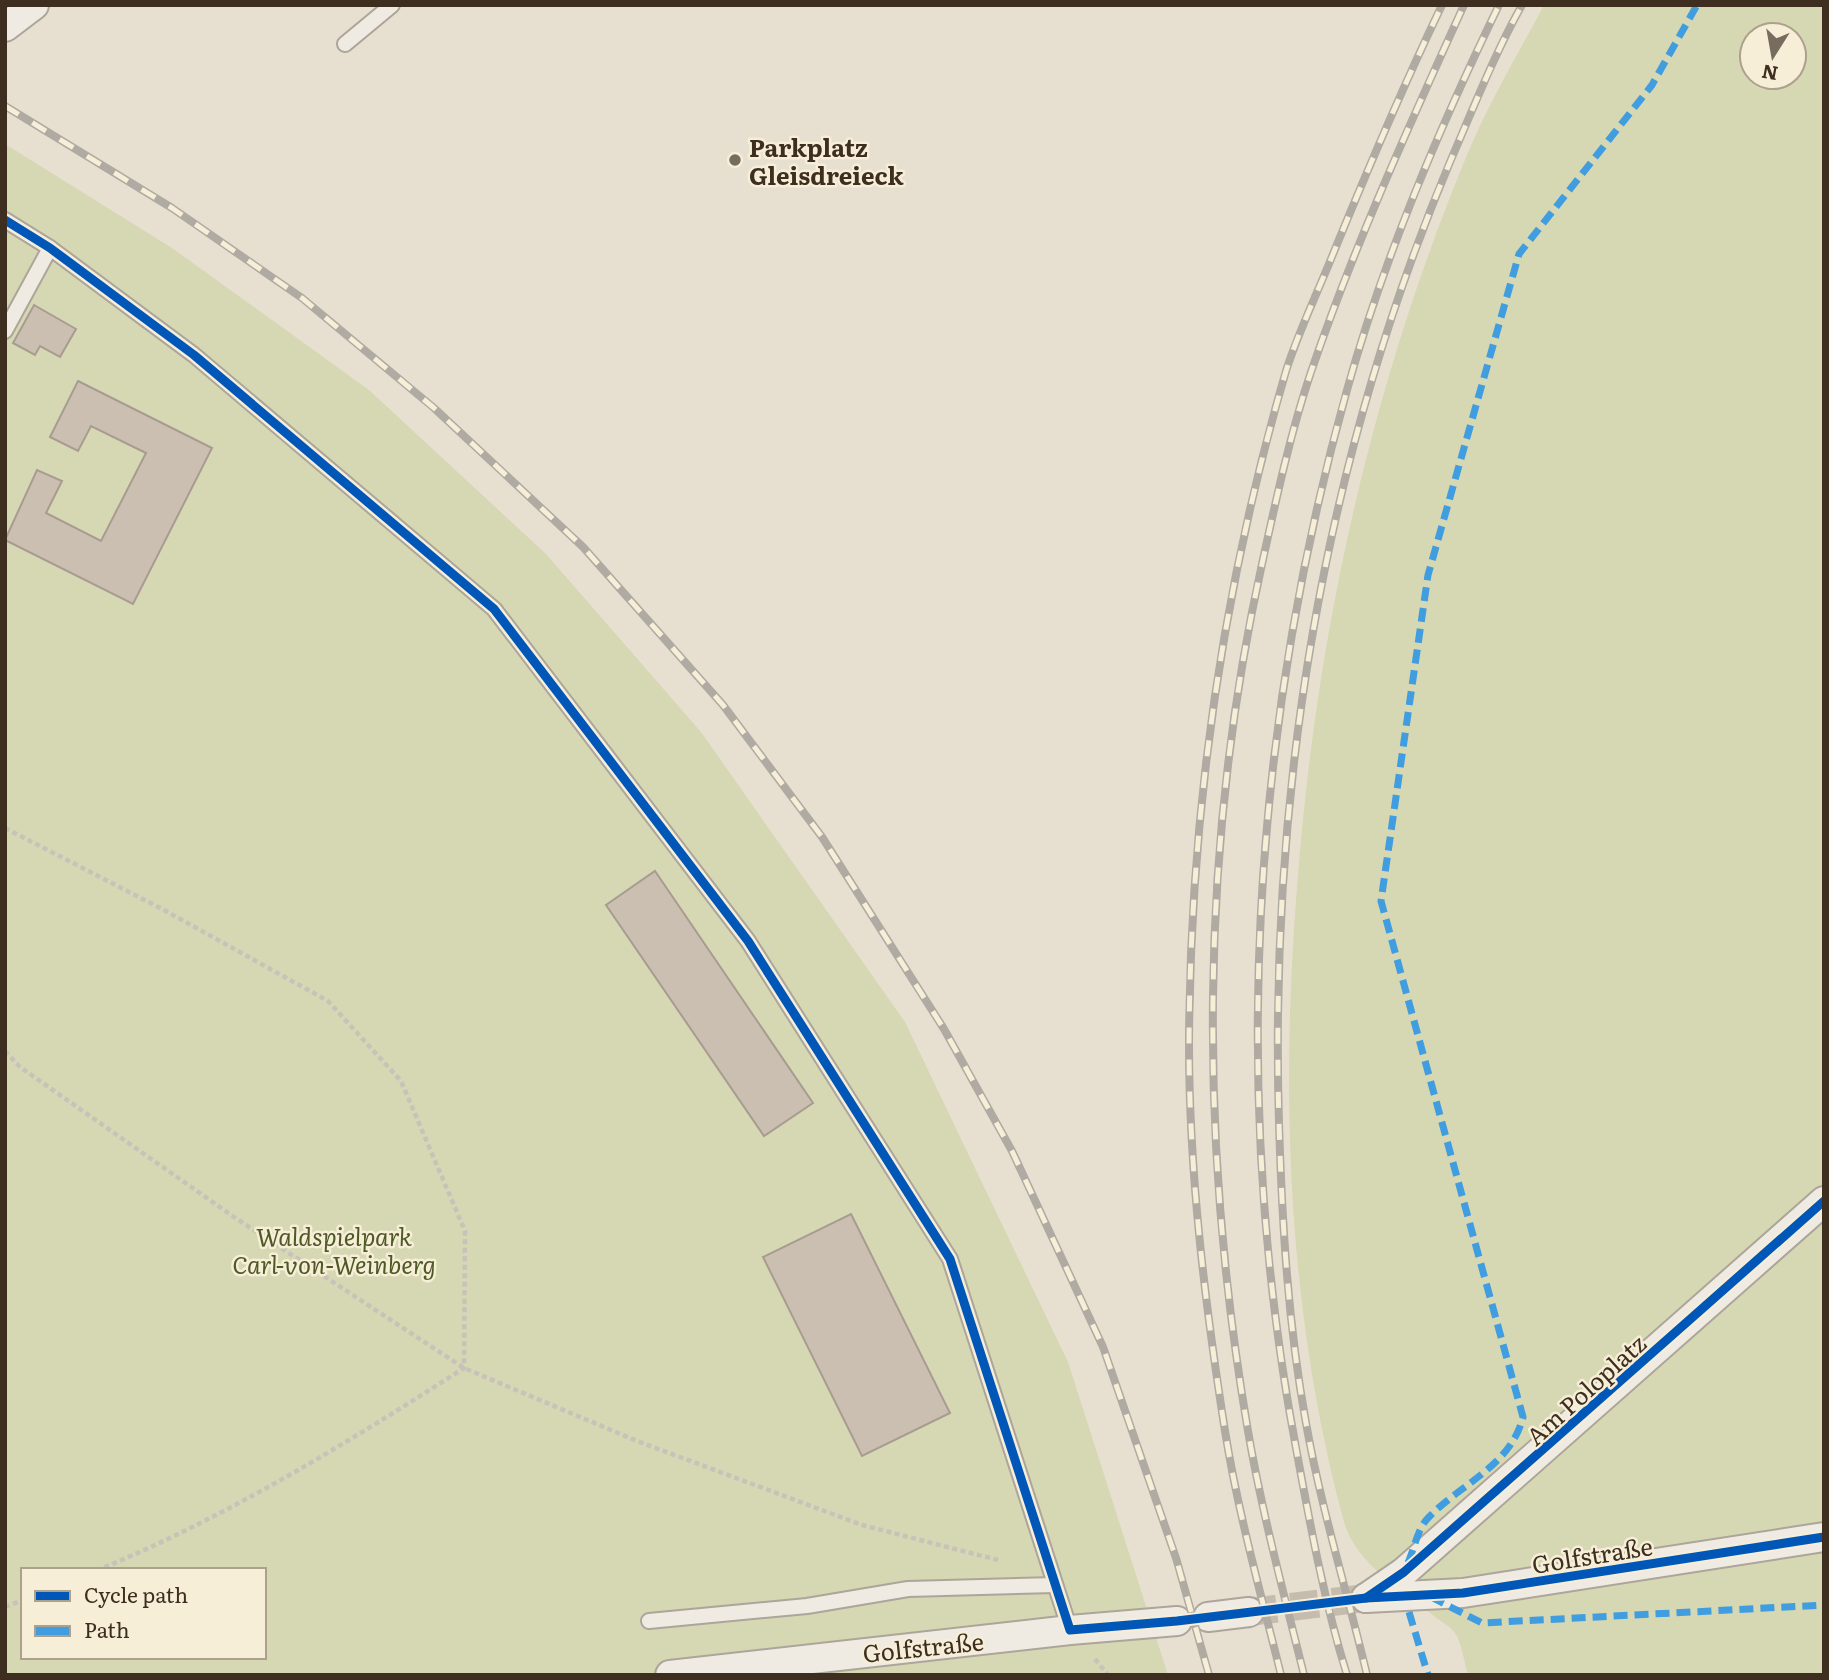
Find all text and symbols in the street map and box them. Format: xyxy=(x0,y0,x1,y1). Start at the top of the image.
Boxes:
north arrow xyxy=(1738,21,1808,91)
text: N xyxy=(1759,58,1780,89)
place label: Parkplatz Gleisdreieck xyxy=(749,129,905,192)
marker: Parkplatz Gleisdreieck xyxy=(727,152,743,168)
park label: Waldspielpark Carl-von-Weinberg xyxy=(232,1218,436,1281)
street label: Am Poloplatz xyxy=(1517,1325,1653,1453)
street label: Golfstraße xyxy=(1529,1527,1655,1581)
legend xyxy=(21,1568,266,1659)
text: Cycle path xyxy=(84,1578,188,1609)
text: Path xyxy=(84,1613,130,1644)
street label: Golfstraße xyxy=(861,1622,985,1670)

